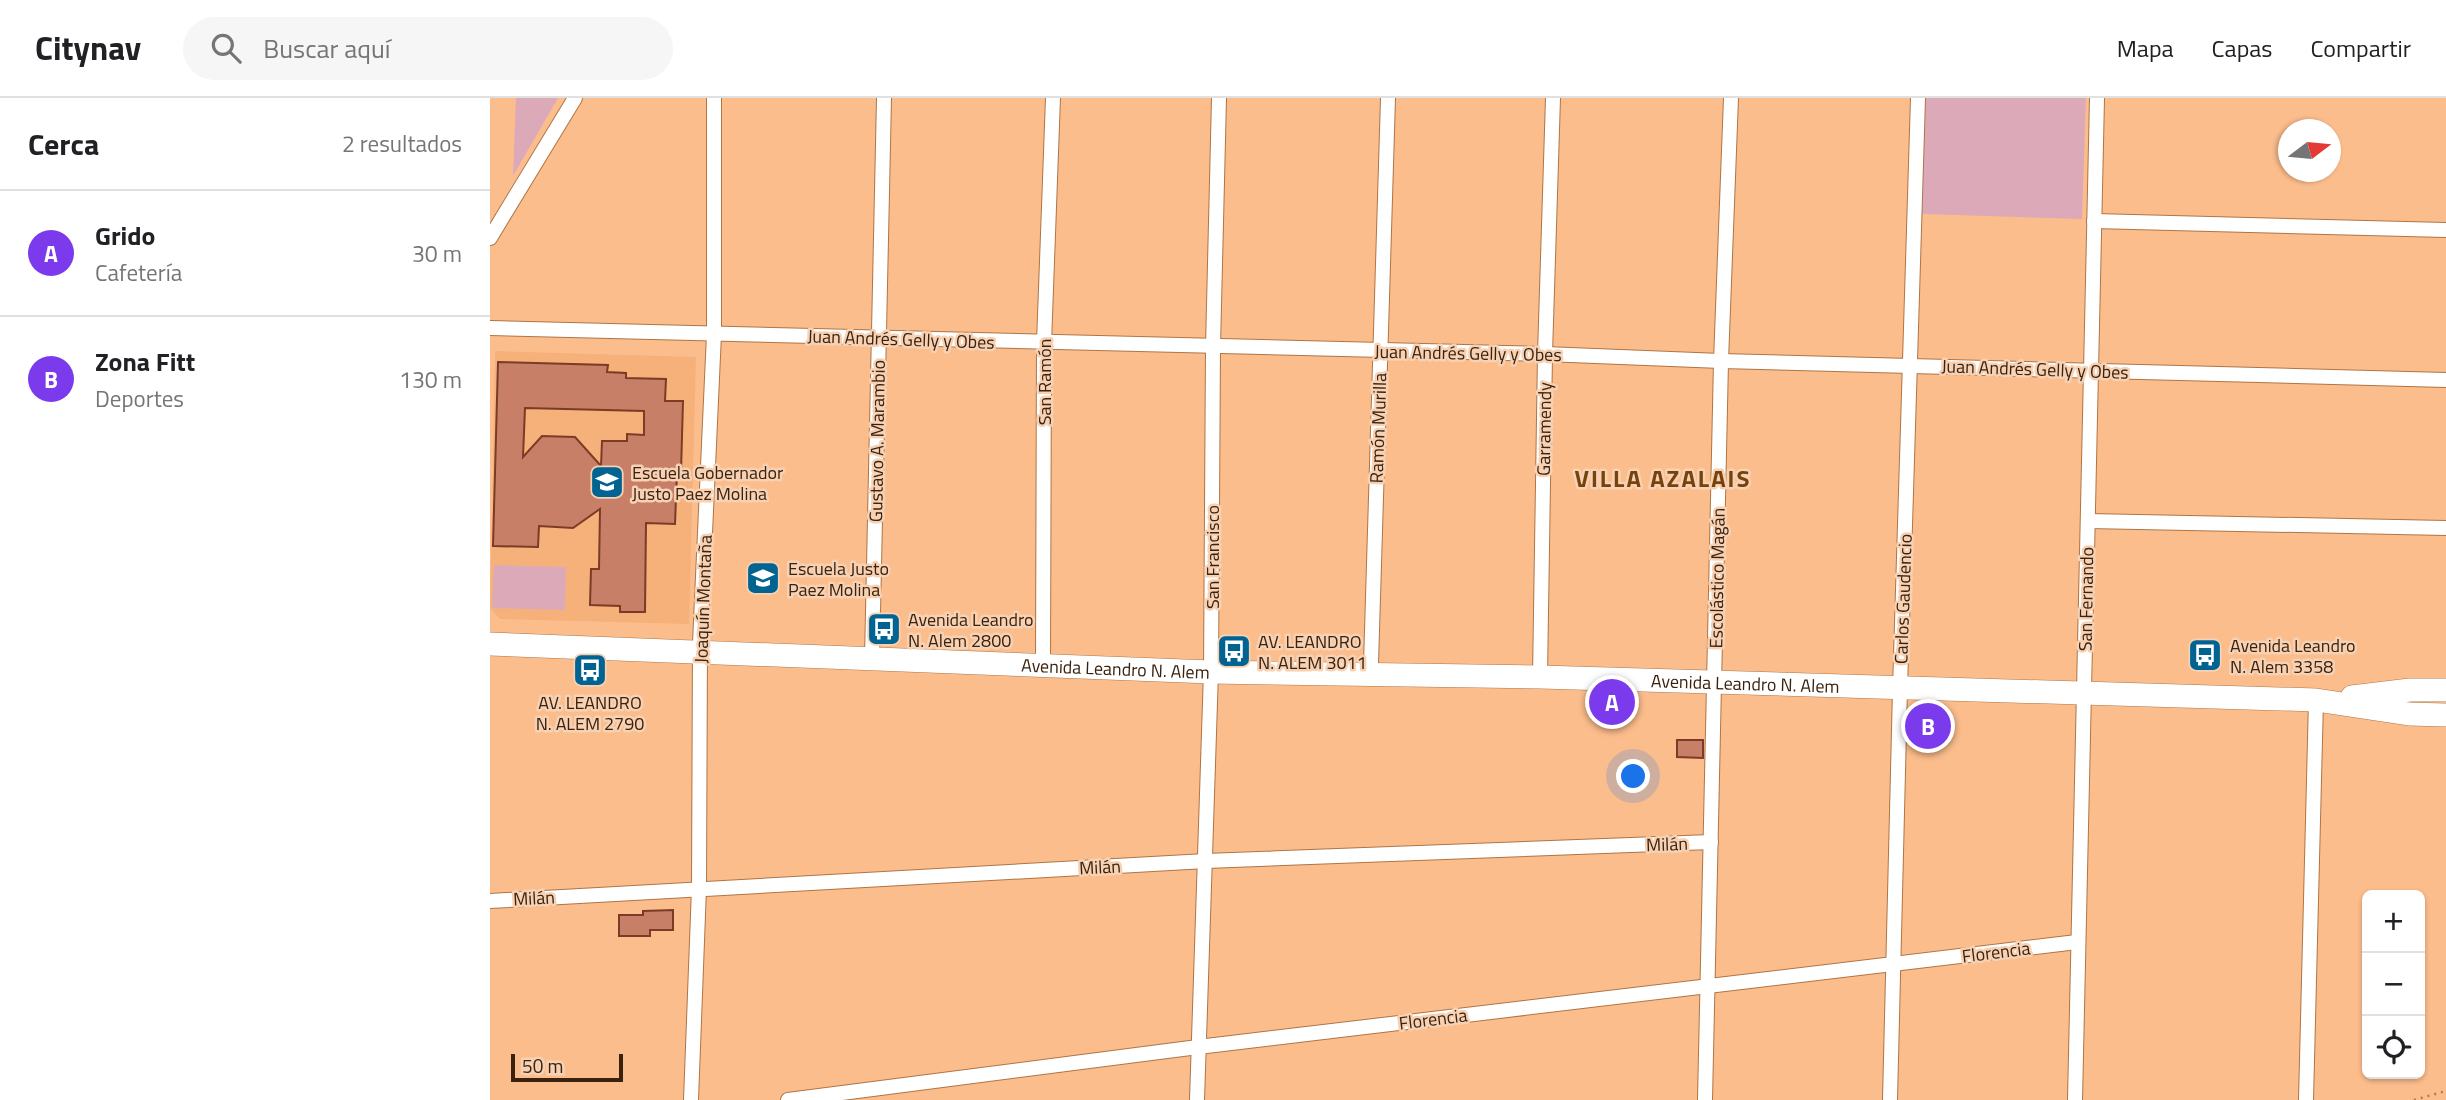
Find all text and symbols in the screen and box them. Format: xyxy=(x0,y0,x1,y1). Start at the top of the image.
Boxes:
search box xyxy=(183,17,673,80)
text: Citynav xyxy=(35,23,141,73)
icon: search xyxy=(207,29,245,67)
text: Buscar aquí xyxy=(263,29,391,68)
text: Mapa xyxy=(2117,30,2174,66)
text: Capas xyxy=(2212,30,2272,66)
text: Compartir xyxy=(2310,30,2411,66)
north arrow xyxy=(2278,119,2341,182)
text: Cerca xyxy=(28,121,99,167)
text: 2 resultados xyxy=(342,126,462,161)
text: Grido xyxy=(95,216,155,255)
text: A xyxy=(44,236,58,271)
text: 30 m xyxy=(412,236,462,271)
text: Cafetería xyxy=(95,255,182,290)
street label: Juan Andrés Gelly y Obes xyxy=(807,322,995,356)
street label: Juan Andrés Gelly y Obes xyxy=(1374,338,1562,368)
street label: San Ramón xyxy=(1031,339,1058,425)
text: Zona Fitt xyxy=(95,342,195,381)
street label: Juan Andrés Gelly y Obes xyxy=(1941,352,2129,386)
street label: Gustavo A. Marambio xyxy=(862,360,892,522)
text: B xyxy=(44,362,58,397)
text: 130 m xyxy=(399,362,462,397)
street label: Ramón Murilla xyxy=(1363,372,1393,484)
text: Deportes xyxy=(95,381,184,416)
street label: Garramendy xyxy=(1530,382,1558,476)
place label: Escuela Gobernador Justo Paez Molina xyxy=(632,459,783,507)
district label: VILLA AZALAIS xyxy=(1574,460,1752,496)
school or university icon: Escuela Gobernador Justo Paez Molina xyxy=(588,463,626,501)
street label: San Francisco xyxy=(1199,505,1226,609)
street label: Escolástico Magán xyxy=(1702,507,1732,649)
street label: Carlos Gaudencio xyxy=(1887,533,1919,665)
street label: Joaquín Montaña xyxy=(687,534,719,664)
street label: San Fernando xyxy=(2072,547,2100,651)
place label: Escuela Justo Paez Molina xyxy=(788,555,889,603)
school or university icon: Escuela Justo Paez Molina xyxy=(744,559,782,597)
place label: Avenida Leandro N. Alem 2800 xyxy=(908,606,1033,654)
bus stop icon: Avenida Leandro N. Alem 2800 xyxy=(865,610,903,648)
place label: AV. LEANDRO N. ALEM 3011 xyxy=(1258,628,1367,676)
bus stop icon: AV. LEANDRO N. ALEM 3011 xyxy=(1215,632,1253,670)
place label: Avenida Leandro N. Alem 3358 xyxy=(2230,632,2355,680)
bus stop icon: Avenida Leandro N. Alem 3358 xyxy=(2186,636,2224,674)
bus stop icon: AV. LEANDRO N. ALEM 2790 xyxy=(571,651,609,689)
street label: Avenida Leandro N. Alem xyxy=(1021,651,1210,685)
street label: Avenida Leandro N. Alem xyxy=(1651,667,1840,699)
pin: A xyxy=(1589,676,1635,728)
place label: AV. LEANDRO N. ALEM 2790 xyxy=(536,689,644,737)
pin: B xyxy=(1905,700,1951,752)
your location xyxy=(1616,759,1650,793)
street label: Milán xyxy=(1646,830,1688,858)
street label: Milán xyxy=(1078,852,1122,882)
street label: Milán xyxy=(512,883,556,913)
map controls xyxy=(2362,890,2425,1079)
button: + xyxy=(2362,890,2425,953)
street label: Florencia xyxy=(1960,934,2032,970)
button: − xyxy=(2362,953,2425,1016)
street label: Florencia xyxy=(1397,1001,1469,1037)
button: locate xyxy=(2362,1016,2425,1079)
scale bar xyxy=(511,1051,623,1083)
text: 50 m xyxy=(522,1051,563,1080)

